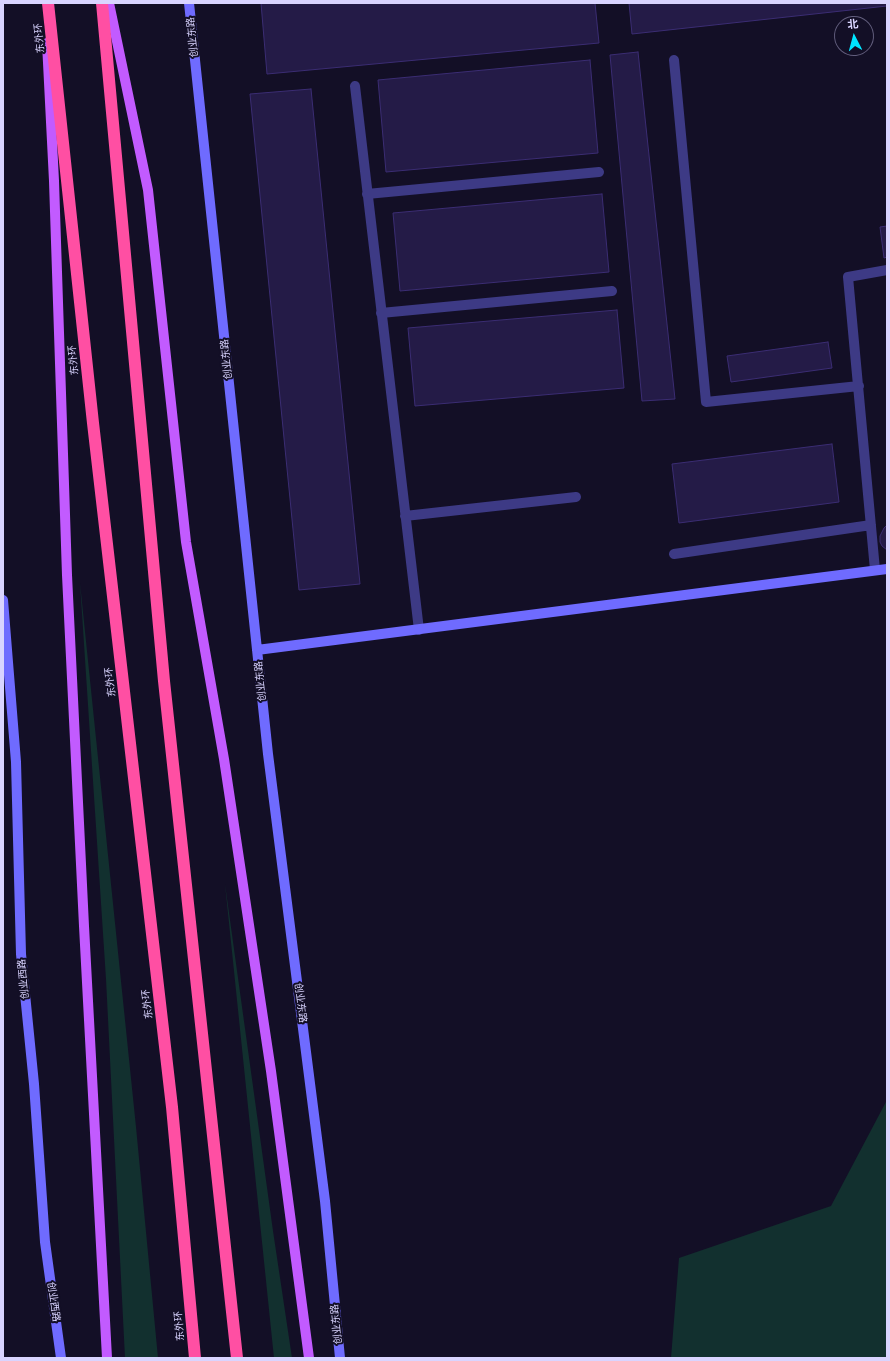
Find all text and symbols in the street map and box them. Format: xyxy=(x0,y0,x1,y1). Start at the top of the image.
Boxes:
street label: 创业东路 xyxy=(185,16,201,58)
north arrow xyxy=(834,16,874,56)
text: 北 xyxy=(847,18,859,32)
street label: 东外环 xyxy=(32,22,48,54)
street label: 创业东路 xyxy=(219,338,235,380)
street label: 东外环 xyxy=(66,344,82,376)
street label: 创业东路 xyxy=(253,660,269,702)
street label: 东外环 xyxy=(103,666,119,698)
street label: 创业西路 xyxy=(16,959,32,999)
street label: 创业东路 xyxy=(292,982,308,1024)
street label: 东外环 xyxy=(140,988,156,1020)
street label: 创业西路 xyxy=(44,1281,62,1323)
street label: 创业东路 xyxy=(329,1303,345,1345)
street label: 东外环 xyxy=(173,1311,187,1341)

